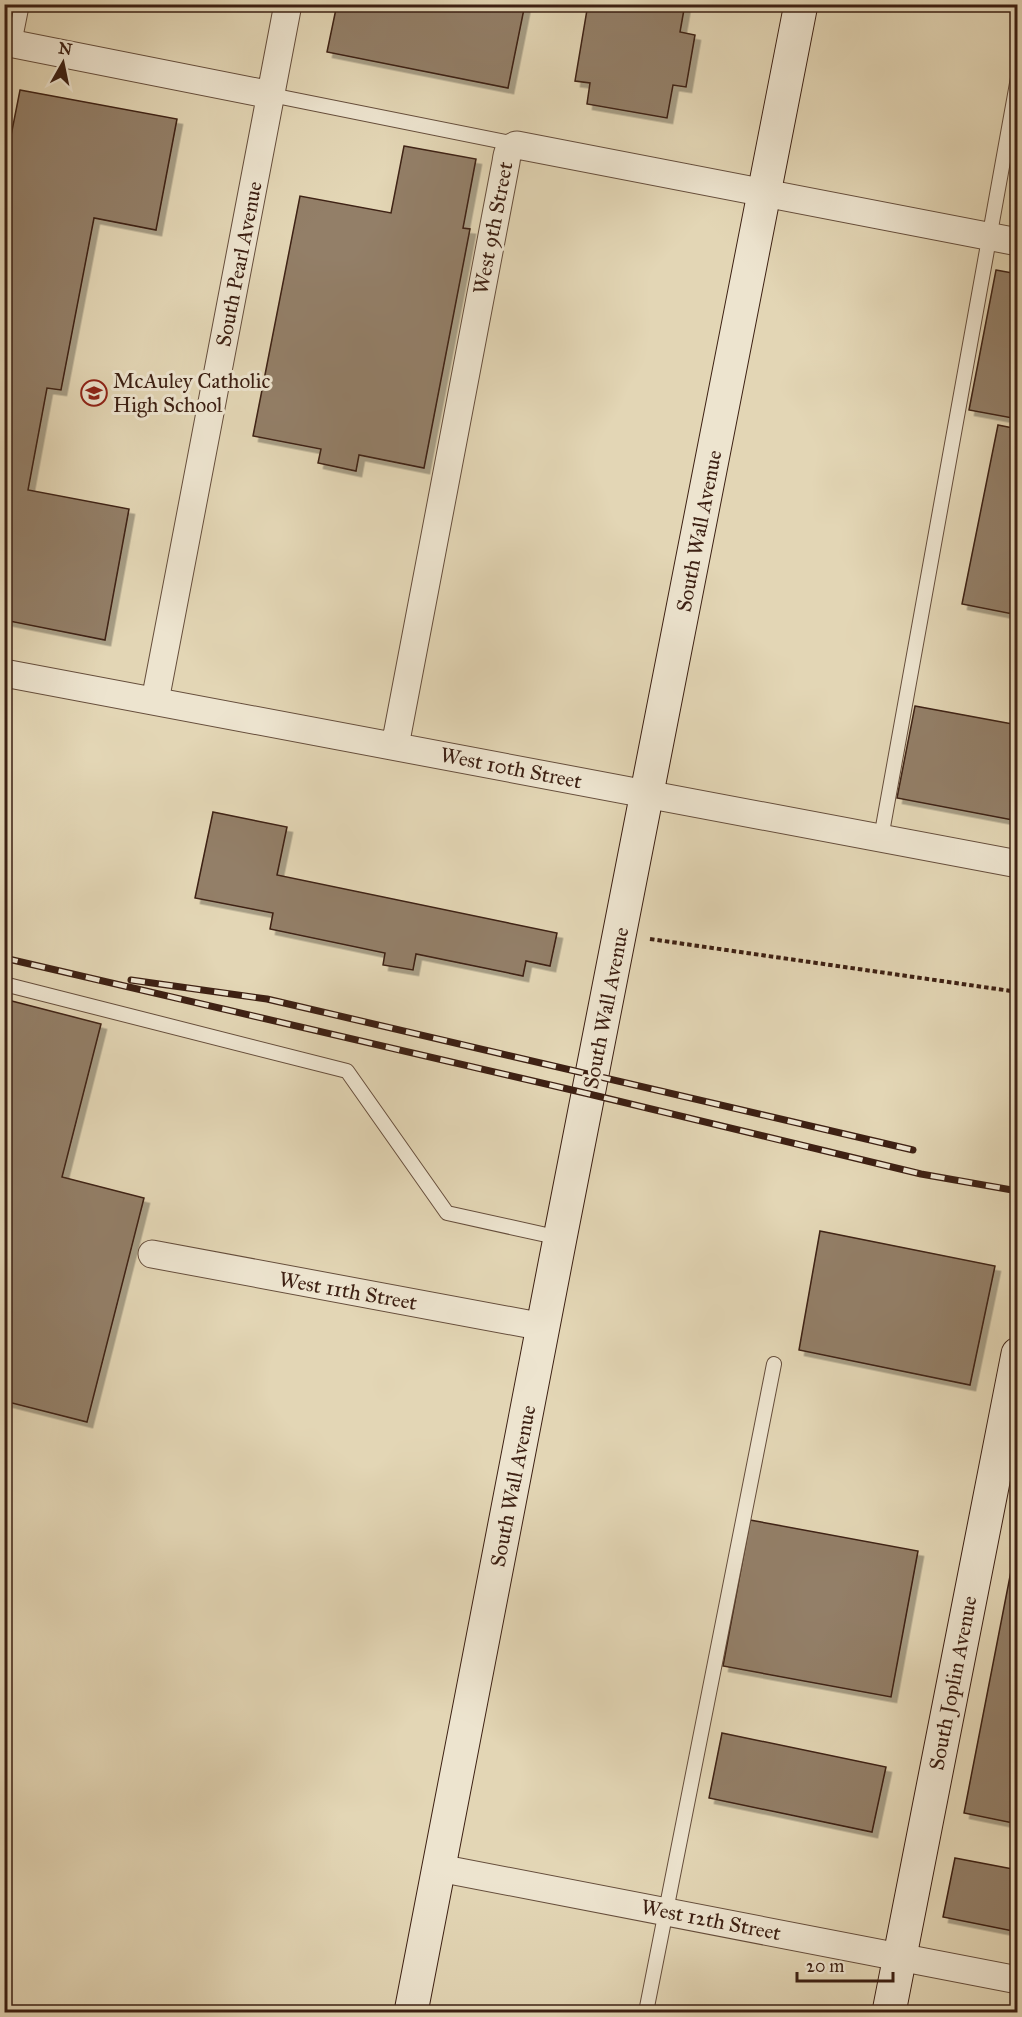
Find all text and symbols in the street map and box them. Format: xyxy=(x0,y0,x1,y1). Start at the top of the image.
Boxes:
north arrow xyxy=(33,33,93,93)
text: N xyxy=(57,38,74,59)
street label: West 9th Street xyxy=(467,159,519,297)
street label: South Pearl Avenue xyxy=(210,179,268,349)
place label: McAuley Catholic High School xyxy=(113,368,270,418)
school or university icon: McAuley Catholic High School xyxy=(79,378,109,408)
street label: South Wall Avenue xyxy=(671,448,727,614)
street label: West 10th Street xyxy=(438,742,585,795)
street label: South Wall Avenue xyxy=(578,925,634,1091)
street label: West 11th Street xyxy=(277,1266,420,1316)
street label: South Wall Avenue xyxy=(485,1403,541,1569)
street label: South Joplin Avenue xyxy=(923,1593,983,1772)
street label: West 12th Street xyxy=(639,1894,784,1946)
scale bar xyxy=(797,1945,893,1983)
text: 20 m xyxy=(806,1955,844,1977)

